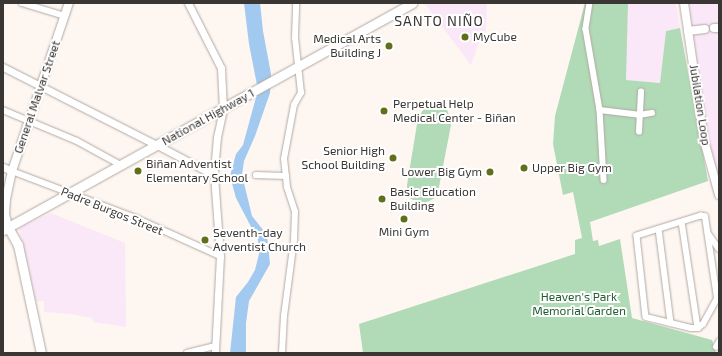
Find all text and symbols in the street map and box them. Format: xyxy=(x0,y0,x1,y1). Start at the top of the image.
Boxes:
district label: SANTO NIÑO xyxy=(394,13,484,29)
place label: MyCube xyxy=(473,30,517,44)
place label: Medical Arts Building J xyxy=(313,32,381,60)
marker: MyCube xyxy=(460,32,470,42)
street label: General Malvar Street xyxy=(11,38,63,156)
marker: Medical Arts Building J xyxy=(384,41,394,51)
street label: Jubilation Loop xyxy=(687,64,713,146)
street label: National Highway 1 xyxy=(159,85,257,149)
place label: Perpetual Help Medical Center - Biñan xyxy=(393,97,516,125)
marker: Perpetual Help Medical Center - Biñan xyxy=(378,105,390,117)
place label: Senior High School Building xyxy=(301,144,385,172)
marker: Senior High School Building xyxy=(388,153,398,163)
place label: Biñan Adventist Elementary School xyxy=(146,157,248,185)
place label: Upper Big Gym xyxy=(532,161,612,175)
marker: Upper Big Gym xyxy=(519,163,529,173)
place label: Lower Big Gym xyxy=(401,165,482,179)
marker: Biñan Adventist Elementary School xyxy=(133,166,143,176)
marker: Lower Big Gym xyxy=(485,167,495,177)
street label: Padre Burgos Street xyxy=(59,184,165,238)
place label: Basic Education Building xyxy=(390,185,476,213)
marker: Basic Education Building xyxy=(377,194,387,204)
marker: Mini Gym xyxy=(399,214,409,224)
place label: Mini Gym xyxy=(379,225,429,239)
place label: Seventh-day Adventist Church xyxy=(213,226,306,254)
marker: Seventh-day Adventist Church xyxy=(200,235,210,245)
park label: Heaven's Park Memorial Garden xyxy=(532,290,626,318)

